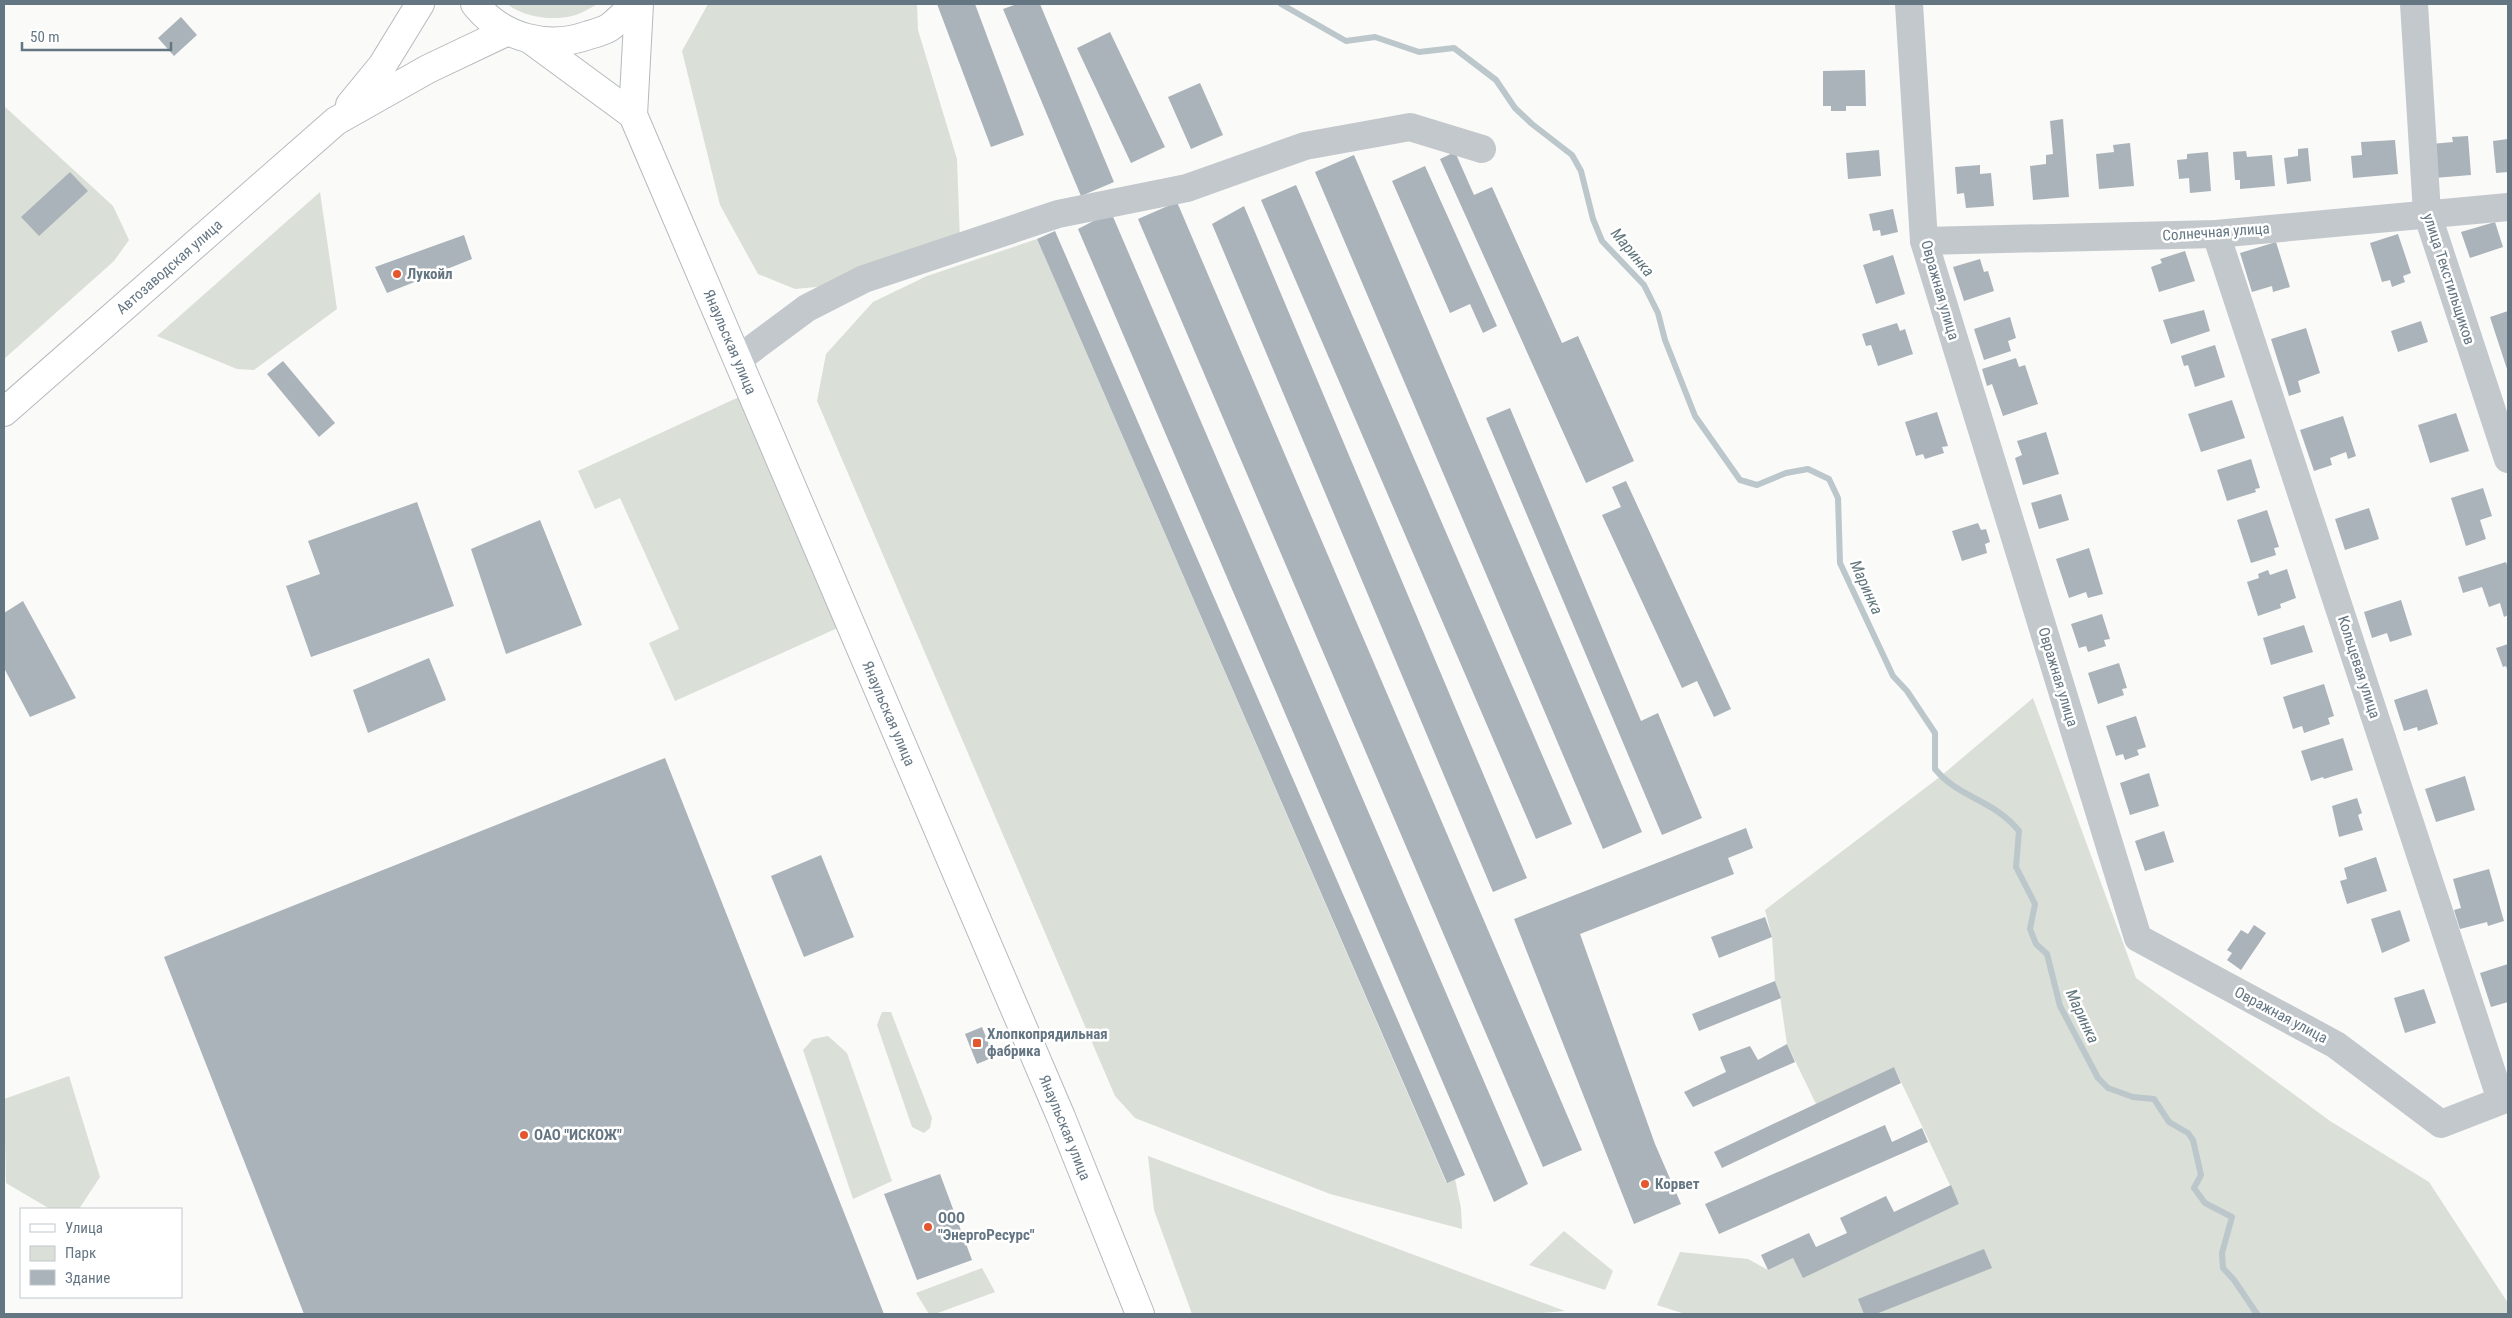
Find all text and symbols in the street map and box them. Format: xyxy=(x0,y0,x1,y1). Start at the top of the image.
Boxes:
scale bar xyxy=(22,20,171,52)
text: 50 m xyxy=(30,28,60,46)
street label: улица Текстильщиков xyxy=(2419,211,2479,347)
street label: Автозаводская улица xyxy=(113,216,226,318)
street label: Солнечная улица xyxy=(2162,219,2270,245)
water label: Маринка xyxy=(1607,224,1658,280)
street label: Овражная улица xyxy=(1917,238,1963,342)
place label: Лукойл xyxy=(407,265,453,283)
marker: Лукойл xyxy=(391,268,403,280)
street label: Янаульская улица xyxy=(700,287,760,397)
water label: Маринка xyxy=(1846,557,1887,617)
street label: Кольцевая улица xyxy=(2334,613,2384,721)
street label: Овражная улица xyxy=(2034,625,2082,729)
street label: Янаульская улица xyxy=(858,658,919,769)
street label: Овражная улица xyxy=(2231,983,2331,1047)
water label: Маринка xyxy=(2062,986,2103,1046)
place label: Хлопкопрядильная фабрика xyxy=(987,1025,1108,1060)
marker: Хлопкопрядильная фабрика xyxy=(971,1037,983,1049)
street label: Янаульская улица xyxy=(1035,1072,1094,1183)
place label: ОАО "ИСКОЖ" xyxy=(534,1126,622,1144)
marker: ОАО "ИСКОЖ" xyxy=(518,1129,530,1141)
place label: Корвет xyxy=(1655,1175,1700,1193)
marker: Корвет xyxy=(1639,1178,1651,1190)
legend xyxy=(20,1208,182,1298)
place label: ООО "ЭнергоРесурс" xyxy=(938,1209,1035,1244)
text: Улица xyxy=(65,1219,103,1237)
marker: ООО "ЭнергоРесурс" xyxy=(922,1221,934,1233)
text: Парк xyxy=(65,1244,96,1262)
text: Здание xyxy=(65,1269,110,1287)

